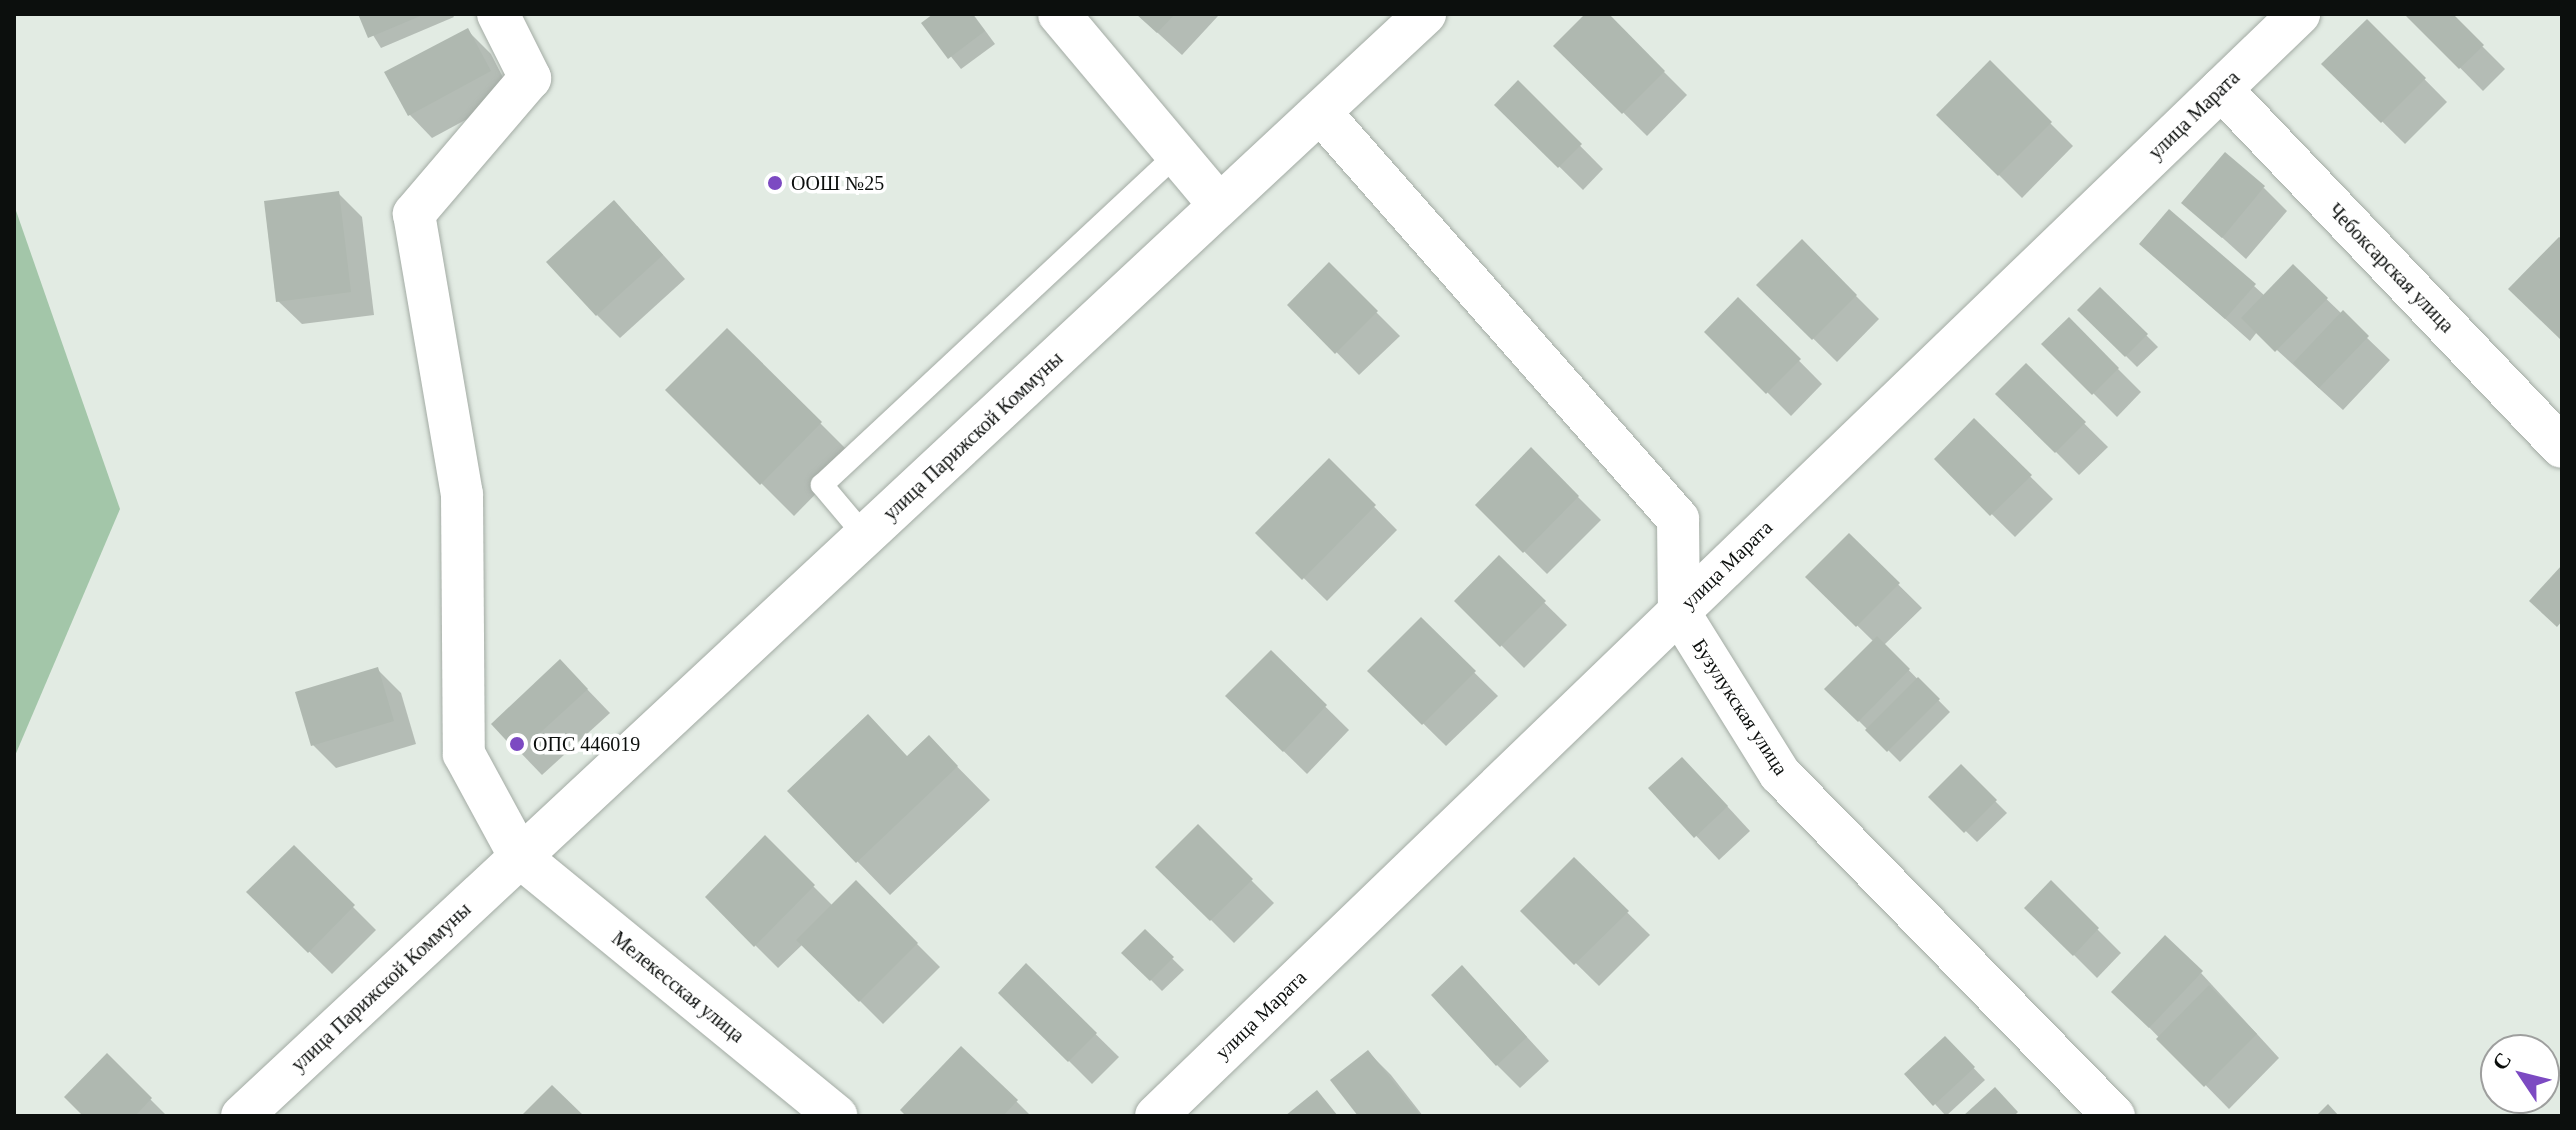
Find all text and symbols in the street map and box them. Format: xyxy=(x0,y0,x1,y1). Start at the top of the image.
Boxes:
street label: улица Марата xyxy=(2143,66,2245,164)
place label: ООШ №25 xyxy=(791,171,884,195)
marker: ООШ №25 xyxy=(766,174,784,192)
street label: Чебоксарская улица xyxy=(2323,199,2459,337)
street label: улица Парижской Коммуны xyxy=(878,347,1068,525)
street label: улица Марата xyxy=(1676,516,1778,614)
street label: Бузулукская улица xyxy=(1687,634,1793,780)
place label: ОПС 446019 xyxy=(533,732,640,756)
marker: ОПС 446019 xyxy=(508,735,526,753)
street label: улица Парижской Коммуны xyxy=(286,898,476,1076)
street label: Мелекесская улица xyxy=(607,926,749,1048)
street label: улица Марата xyxy=(1210,966,1312,1064)
north arrow xyxy=(2480,1034,2560,1114)
text: С xyxy=(2487,1047,2516,1075)

